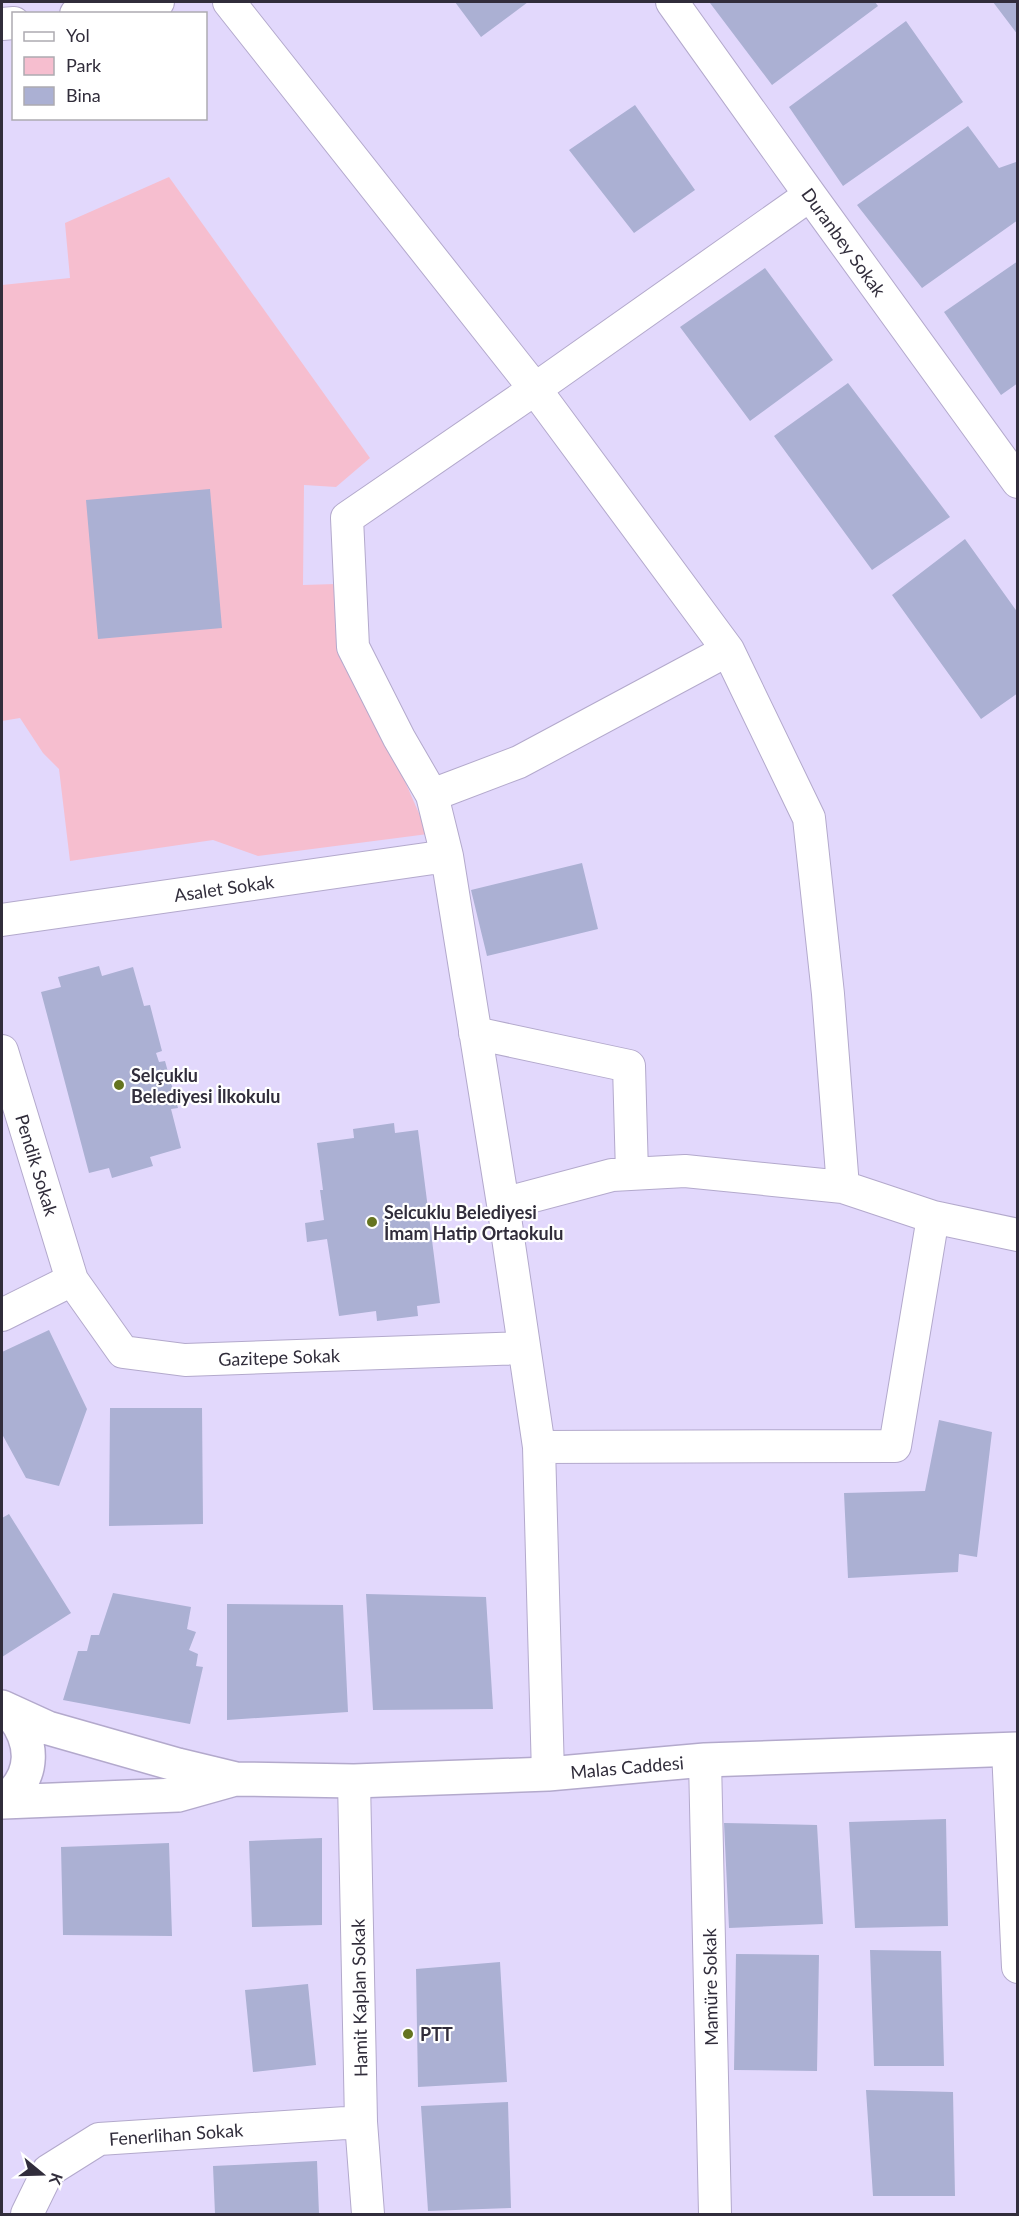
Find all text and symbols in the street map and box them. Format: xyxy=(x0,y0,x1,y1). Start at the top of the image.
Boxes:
legend xyxy=(12,12,207,120)
text: Yol xyxy=(66,24,90,46)
text: Park xyxy=(66,54,102,76)
text: Bina xyxy=(66,84,101,106)
street label: Duranbey Sokak xyxy=(797,183,891,301)
street label: Asalet Sokak xyxy=(173,870,276,906)
place label: Selçuklu Belediyesi İlkokulu xyxy=(131,1064,280,1107)
marker: Selçuklu Belediyesi İlkokulu xyxy=(112,1078,126,1092)
street label: Pendik Sokak xyxy=(11,1111,63,1219)
place label: Selcuklu Belediyesi İmam Hatip Ortaokulu xyxy=(384,1201,563,1244)
marker: Selcuklu Belediyesi İmam Hatip Ortaokulu xyxy=(365,1215,379,1229)
street label: Gazitepe Sokak xyxy=(218,1344,341,1370)
street label: Malas Caddesi xyxy=(569,1751,685,1783)
street label: Hamit Kaplan Sokak xyxy=(347,1918,371,2077)
street label: Mamüre Sokak xyxy=(698,1927,722,2046)
place label: PTT xyxy=(420,2023,453,2045)
marker: PTT xyxy=(401,2027,415,2041)
street label: Fenerlihan Sokak xyxy=(108,2118,245,2150)
north arrow xyxy=(12,2144,72,2204)
text: K xyxy=(46,2171,67,2188)

